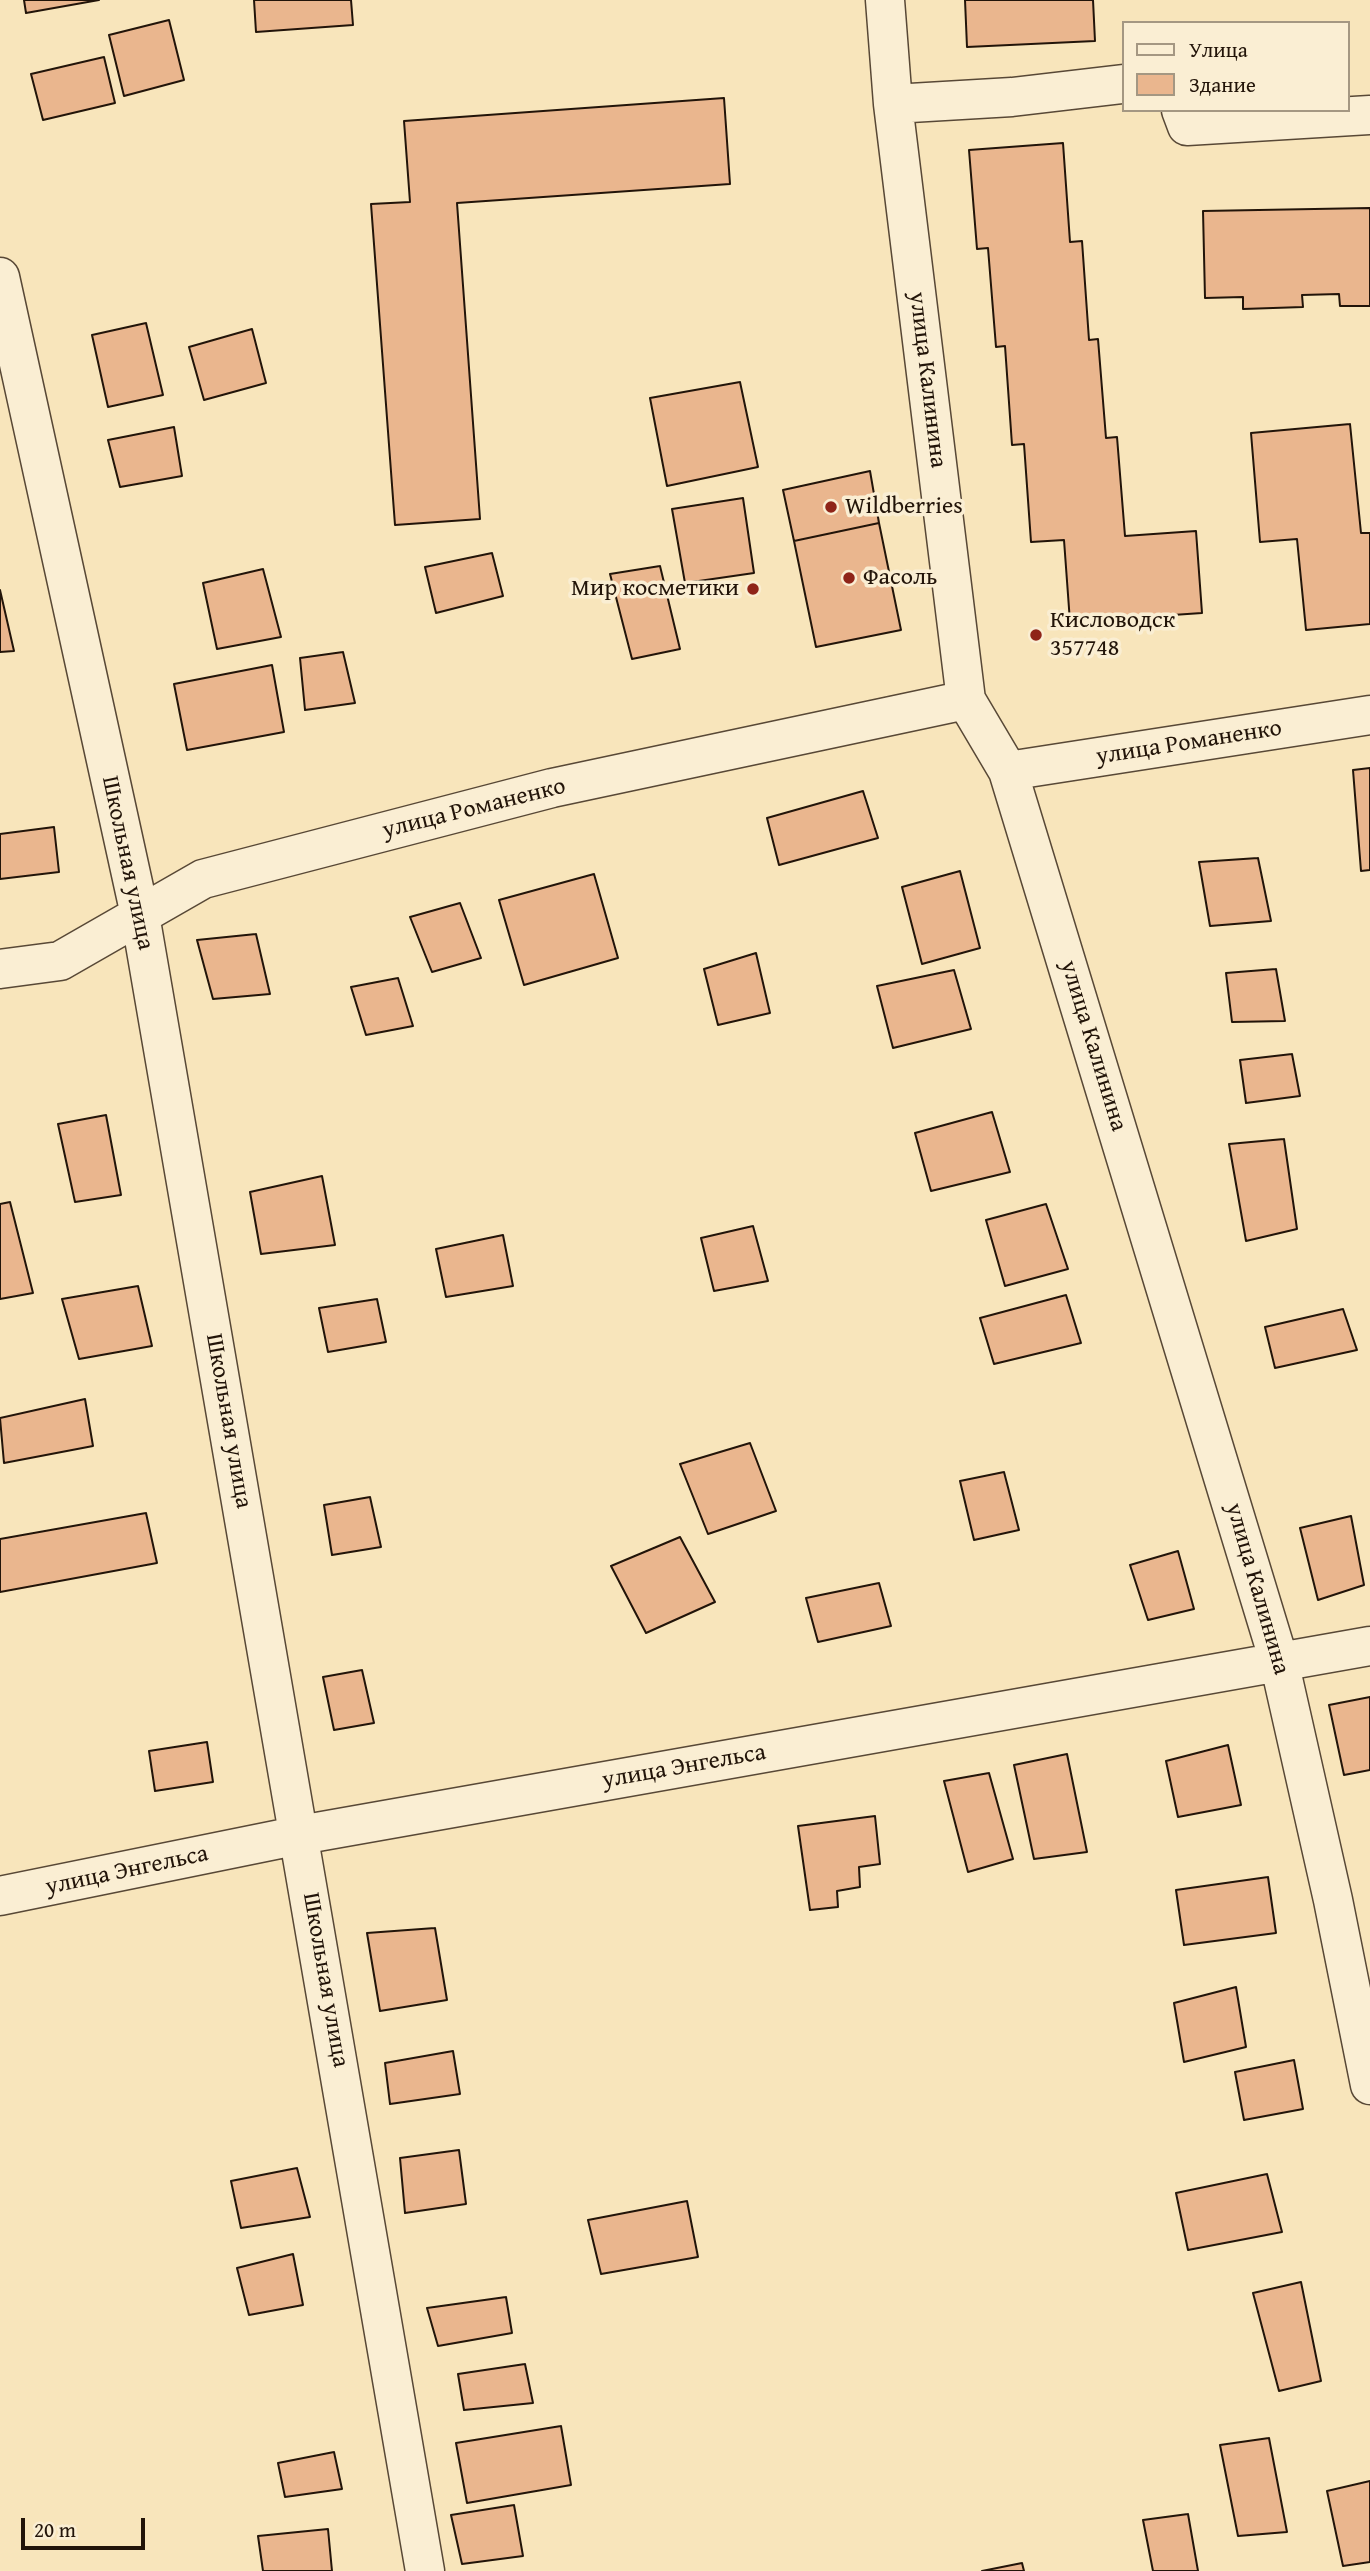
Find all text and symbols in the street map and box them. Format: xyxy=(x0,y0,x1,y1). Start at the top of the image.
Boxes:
legend xyxy=(1122,21,1349,112)
text: Улица xyxy=(1189,34,1248,65)
text: Здание xyxy=(1189,69,1256,100)
street label: улица Калинина xyxy=(902,290,952,470)
place label: Wildberries xyxy=(845,493,963,521)
marker: Wildberries xyxy=(823,499,839,515)
place label: Фасоль xyxy=(863,564,937,592)
marker: Фасоль xyxy=(841,570,857,586)
place label: Мир косметики xyxy=(571,575,739,603)
marker: Мир косметики xyxy=(745,581,761,597)
place label: Кисловодск 357748 xyxy=(1050,607,1175,663)
marker: Кисловодск 357748 xyxy=(1028,627,1044,643)
street label: улица Романенко xyxy=(1094,714,1284,772)
street label: улица Романенко xyxy=(379,772,569,846)
street label: Школьная улица xyxy=(95,773,159,953)
street label: улица Калинина xyxy=(1053,957,1133,1135)
street label: Школьная улица xyxy=(198,1331,258,1511)
street label: улица Калинина xyxy=(1219,1500,1295,1678)
street label: улица Энгельса xyxy=(600,1738,768,1796)
street label: улица Энгельса xyxy=(43,1840,211,1902)
street label: Школьная улица xyxy=(295,1890,355,2070)
scale bar xyxy=(24,2504,149,2548)
text: 20 m xyxy=(34,2514,76,2545)

